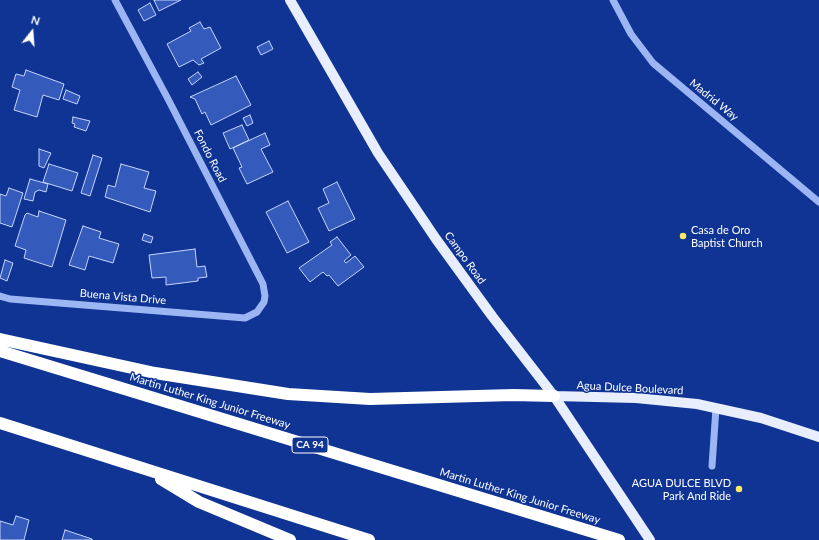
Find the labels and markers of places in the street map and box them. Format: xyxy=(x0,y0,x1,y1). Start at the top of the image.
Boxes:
place label: Casa de Oro Baptist Church xyxy=(691,223,763,249)
marker: Casa de Oro Baptist Church xyxy=(678,231,688,241)
place label: AGUA DULCE BLVD Park And Ride xyxy=(632,476,731,502)
marker: AGUA DULCE BLVD Park And Ride xyxy=(734,484,744,494)

